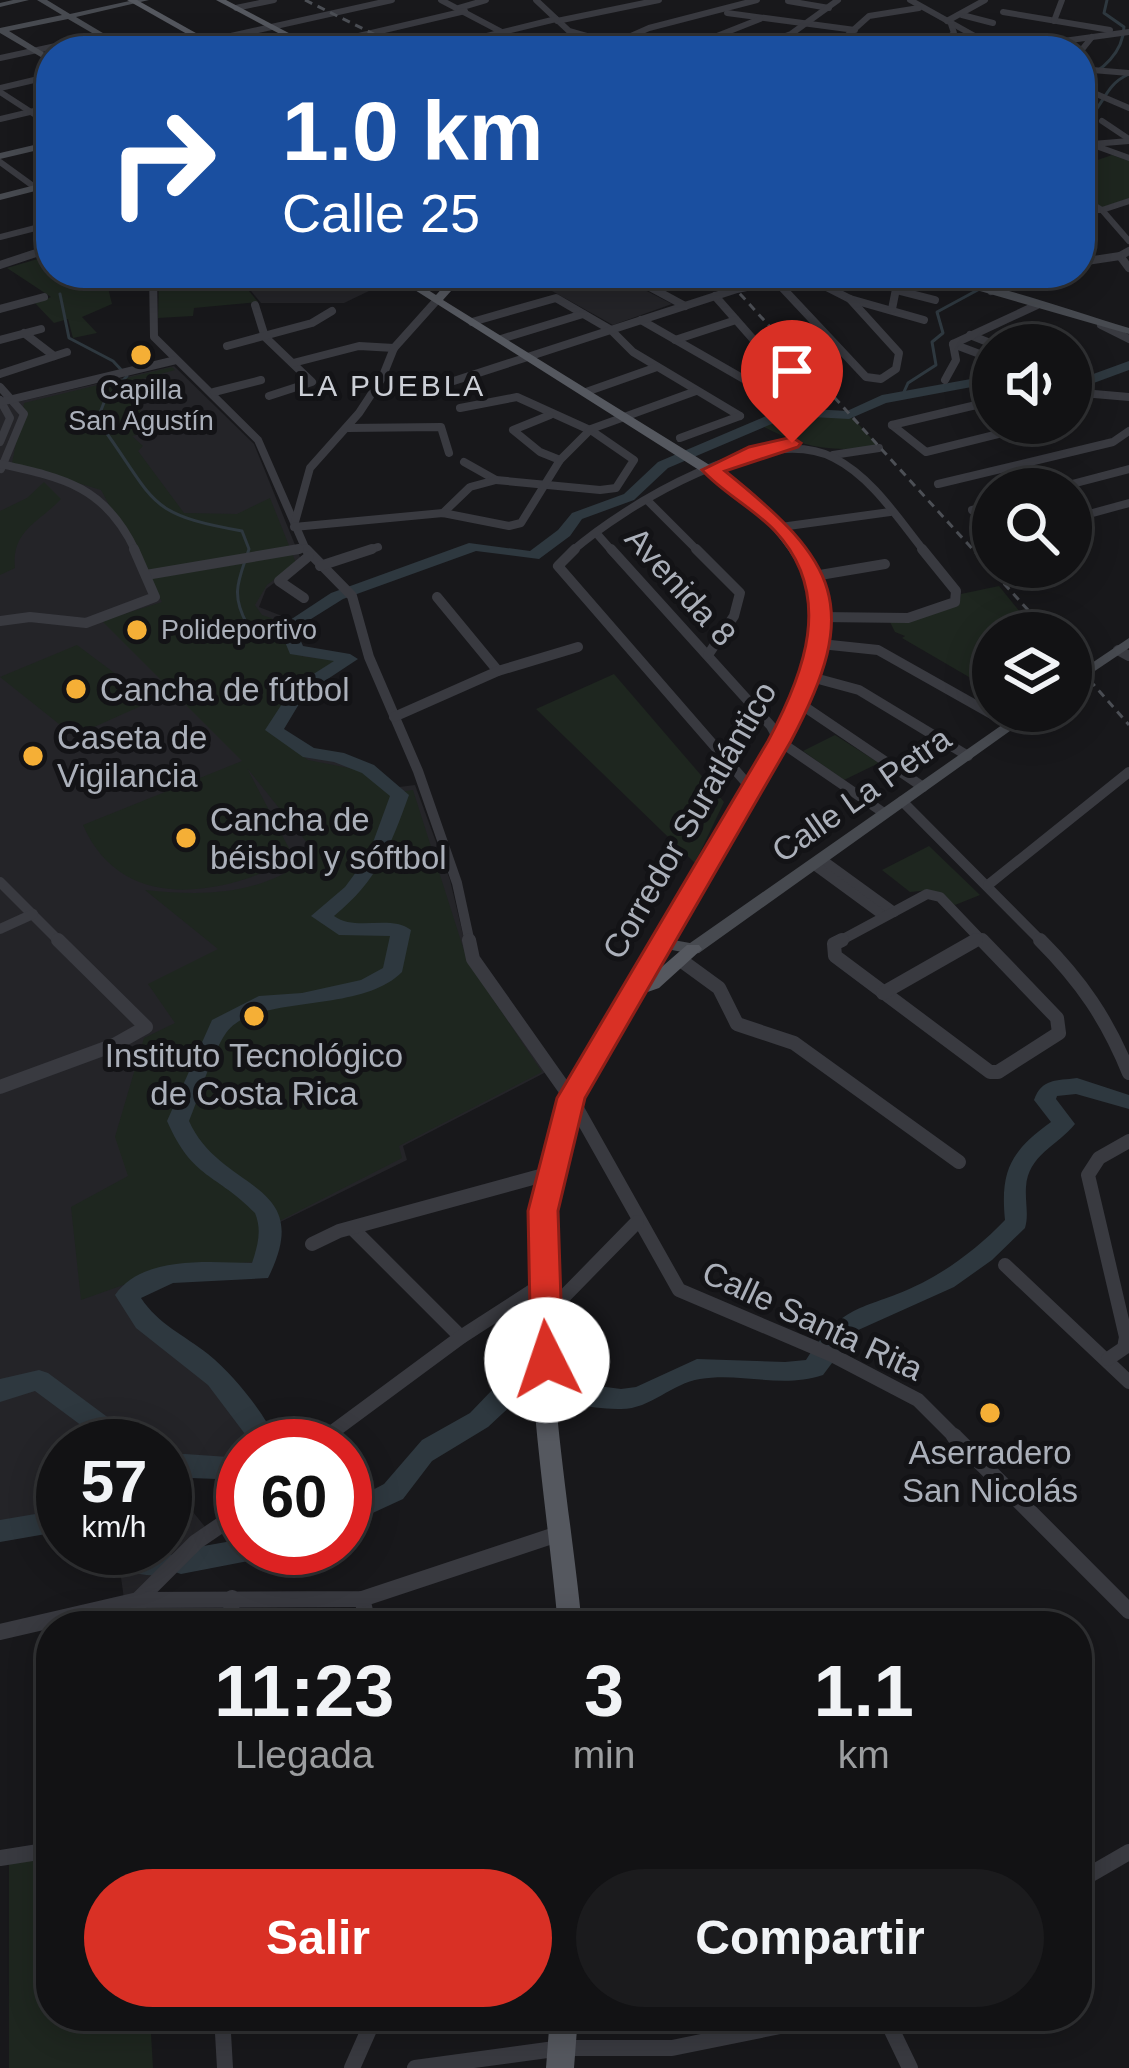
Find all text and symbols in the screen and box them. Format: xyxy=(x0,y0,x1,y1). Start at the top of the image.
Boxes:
icon: right xyxy=(84,84,240,240)
text: 1.0 km xyxy=(282,84,544,178)
text: Calle 25 xyxy=(282,183,480,243)
pin xyxy=(741,320,843,443)
map controls xyxy=(972,324,1092,732)
button: sound xyxy=(972,324,1092,444)
icon: arrive xyxy=(759,338,825,404)
marker: Capilla San Agustín xyxy=(128,342,154,368)
district label: LA PUEBLA xyxy=(298,369,486,402)
place label: Capilla San Agustín xyxy=(68,375,214,436)
button: search xyxy=(972,468,1092,588)
street label: Avenida 8 xyxy=(618,520,743,653)
button: layers xyxy=(972,612,1092,732)
place label: Polideportivo xyxy=(161,615,317,645)
marker: Polideportivo xyxy=(124,617,150,643)
place label: Cancha de fútbol xyxy=(100,671,350,708)
street label: Corredor Suratlántico xyxy=(595,675,784,965)
marker: Cancha de fútbol xyxy=(63,676,89,702)
place label: Caseta de Vigilancia xyxy=(57,719,207,794)
street label: Calle La Petra xyxy=(765,719,958,870)
marker: Caseta de Vigilancia xyxy=(20,743,46,769)
place label: Cancha de béisbol y sóftbol xyxy=(210,801,447,876)
marker: Cancha de béisbol y sóftbol xyxy=(173,825,199,851)
marker: Instituto Tecnológico de Costa Rica xyxy=(241,1003,267,1029)
place label: Instituto Tecnológico de Costa Rica xyxy=(105,1037,403,1112)
street label: Calle Santa Rita xyxy=(697,1253,929,1388)
position arrow xyxy=(484,1297,610,1423)
marker: Aserradero San Nicolás xyxy=(977,1400,1003,1426)
speed limit sign: 60 xyxy=(216,1419,372,1575)
place label: Aserradero San Nicolás xyxy=(902,1434,1078,1509)
text: 57 xyxy=(81,1448,147,1515)
text: km/h xyxy=(81,1510,147,1543)
text: 11:23 xyxy=(214,1651,394,1731)
text: 3 xyxy=(584,1651,624,1731)
text: 1.1 xyxy=(814,1651,914,1731)
text: Llegada xyxy=(235,1733,374,1776)
text: min xyxy=(573,1733,635,1776)
text: km xyxy=(838,1733,890,1776)
button: Salir xyxy=(84,1869,552,2007)
button: Compartir xyxy=(576,1869,1044,2007)

